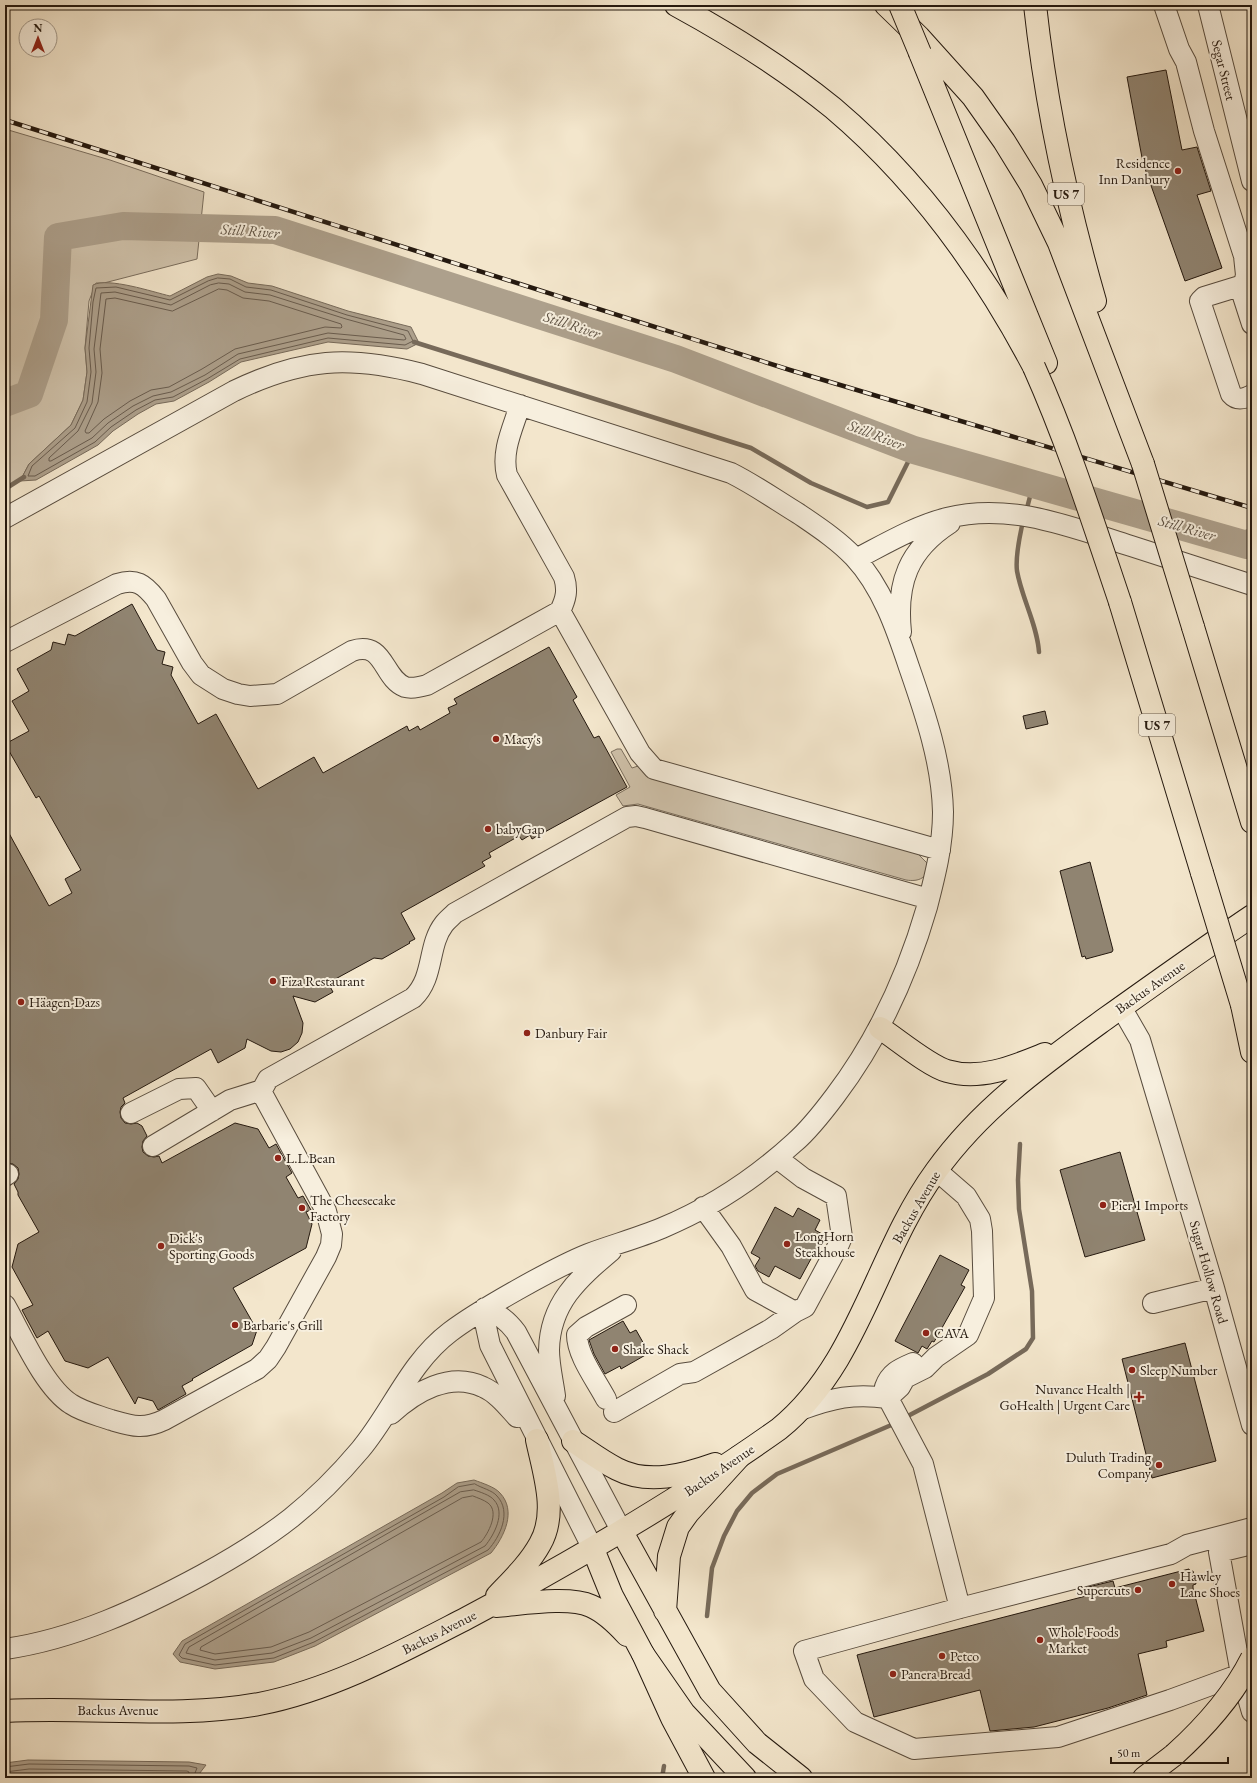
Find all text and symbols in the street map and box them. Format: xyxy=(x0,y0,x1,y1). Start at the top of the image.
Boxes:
north arrow xyxy=(18,18,58,58)
text: N xyxy=(34,21,43,35)
street label: Segar Street xyxy=(1208,38,1240,103)
place label: Residence Inn Danbury xyxy=(1099,154,1171,188)
marker: Residence Inn Danbury xyxy=(1173,166,1183,176)
road number: US 7 xyxy=(1048,183,1084,205)
water label: Still River xyxy=(219,219,281,242)
water label: Still River xyxy=(540,306,604,343)
water label: Still River xyxy=(845,415,908,454)
water label: Still River xyxy=(1155,510,1219,545)
road number: US 7 xyxy=(1139,714,1175,736)
place label: Macy's xyxy=(504,730,541,748)
marker: Macy's xyxy=(491,734,501,744)
place label: babyGap xyxy=(496,820,545,838)
marker: babyGap xyxy=(483,824,493,834)
street label: Backus Avenue xyxy=(1112,956,1189,1018)
place label: Fiza Restaurant xyxy=(281,972,365,990)
marker: Fiza Restaurant xyxy=(268,976,278,986)
place label: Häagen-Dazs xyxy=(29,993,100,1011)
marker: Häagen-Dazs xyxy=(16,997,26,1007)
place label: Danbury Fair xyxy=(535,1024,607,1042)
marker: Danbury Fair xyxy=(522,1028,532,1038)
place label: L.L.Bean xyxy=(286,1149,336,1167)
marker: L.L.Bean xyxy=(273,1153,283,1163)
street label: Backus Avenue xyxy=(888,1167,944,1247)
place label: The Cheesecake Factory xyxy=(310,1191,396,1225)
place label: Pier 1 Imports xyxy=(1111,1196,1189,1214)
marker: Pier 1 Imports xyxy=(1098,1200,1108,1210)
marker: The Cheesecake Factory xyxy=(297,1203,307,1213)
street label: Sugar Hollow Road xyxy=(1186,1218,1233,1326)
place label: LongHorn Steakhouse xyxy=(795,1227,856,1261)
place label: Dick's Sporting Goods xyxy=(169,1229,255,1263)
marker: LongHorn Steakhouse xyxy=(782,1239,792,1249)
marker: Dick's Sporting Goods xyxy=(156,1241,166,1251)
place label: Barbarie's Grill xyxy=(243,1316,323,1334)
marker: Barbarie's Grill xyxy=(230,1320,240,1330)
place label: CAVA xyxy=(934,1324,969,1342)
marker: CAVA xyxy=(921,1328,931,1338)
place label: Shake Shack xyxy=(623,1340,689,1358)
marker: Shake Shack xyxy=(610,1344,620,1354)
place label: Sleep Number xyxy=(1140,1361,1218,1379)
marker: Sleep Number xyxy=(1127,1365,1137,1375)
place label: Nuvance Health | GoHealth | Urgent Care xyxy=(999,1380,1131,1415)
marker: Nuvance Health | GoHealth | Urgent Care xyxy=(1133,1391,1145,1403)
street label: Backus Avenue xyxy=(680,1440,758,1500)
place label: Duluth Trading Company xyxy=(1066,1448,1152,1482)
marker: Duluth Trading Company xyxy=(1154,1460,1164,1470)
place label: Hawley Lane Shoes xyxy=(1180,1567,1241,1601)
marker: Hawley Lane Shoes xyxy=(1167,1579,1177,1589)
place label: Supercuts xyxy=(1077,1581,1130,1599)
marker: Supercuts xyxy=(1133,1585,1143,1595)
street label: Backus Avenue xyxy=(399,1605,480,1658)
place label: Whole Foods Market xyxy=(1048,1623,1119,1657)
marker: Whole Foods Market xyxy=(1035,1635,1045,1645)
place label: Petco xyxy=(950,1647,979,1665)
marker: Petco xyxy=(937,1651,947,1661)
place label: Panera Bread xyxy=(901,1665,971,1683)
marker: Panera Bread xyxy=(888,1669,898,1679)
street label: Backus Avenue xyxy=(78,1701,159,1719)
scale bar xyxy=(1111,1739,1228,1765)
text: 50 m xyxy=(1117,1745,1141,1761)

